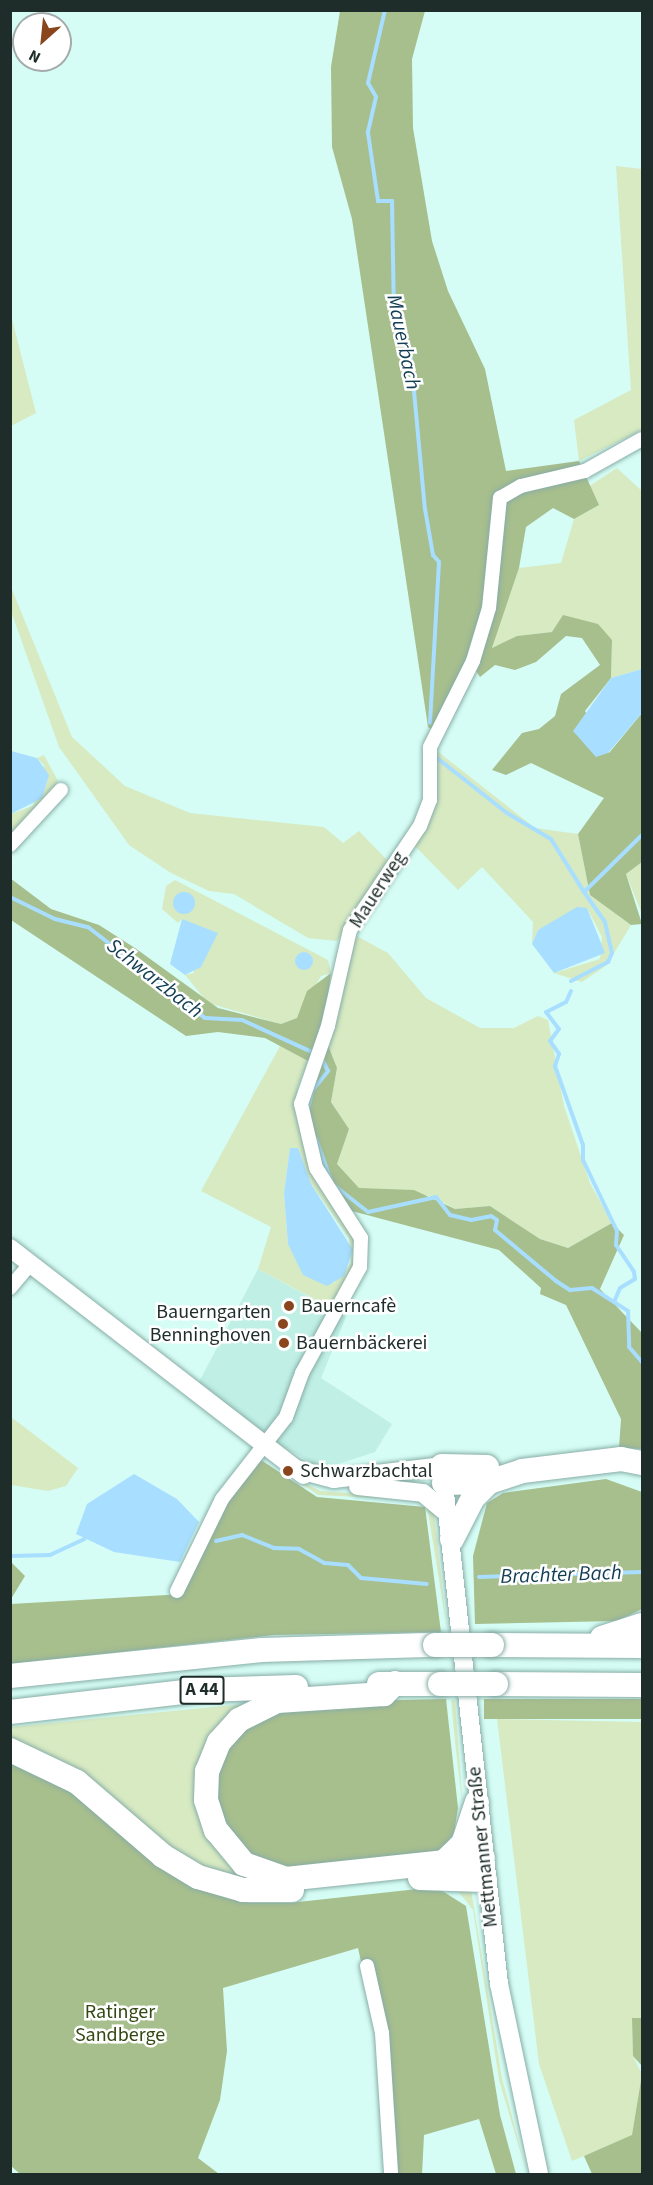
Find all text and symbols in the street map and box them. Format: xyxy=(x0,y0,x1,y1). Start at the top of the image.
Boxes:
north arrow xyxy=(12,12,72,72)
text: N xyxy=(25,44,44,68)
water label: Mauerbach xyxy=(382,292,426,392)
street label: Mauerweg xyxy=(344,847,412,933)
water label: Schwarzbach xyxy=(102,933,208,1023)
place label: Bauerncafè xyxy=(301,1294,396,1318)
marker: Bauerncafè xyxy=(282,1299,296,1313)
place label: Bauerngarten Benninghoven xyxy=(150,1300,271,1347)
marker: Bauerngarten Benninghoven xyxy=(276,1317,290,1331)
place label: Bauernbäckerei xyxy=(296,1331,428,1355)
marker: Bauernbäckerei xyxy=(277,1336,291,1350)
place label: Schwarzbachtal xyxy=(300,1459,433,1483)
marker: Schwarzbachtal xyxy=(281,1464,295,1478)
water label: Brachter Bach xyxy=(500,1559,622,1589)
road number: A 44 xyxy=(180,1675,224,1705)
street label: Mettmanner Straße xyxy=(463,1765,503,1929)
park label: Ratinger Sandberge xyxy=(75,2000,165,2047)

